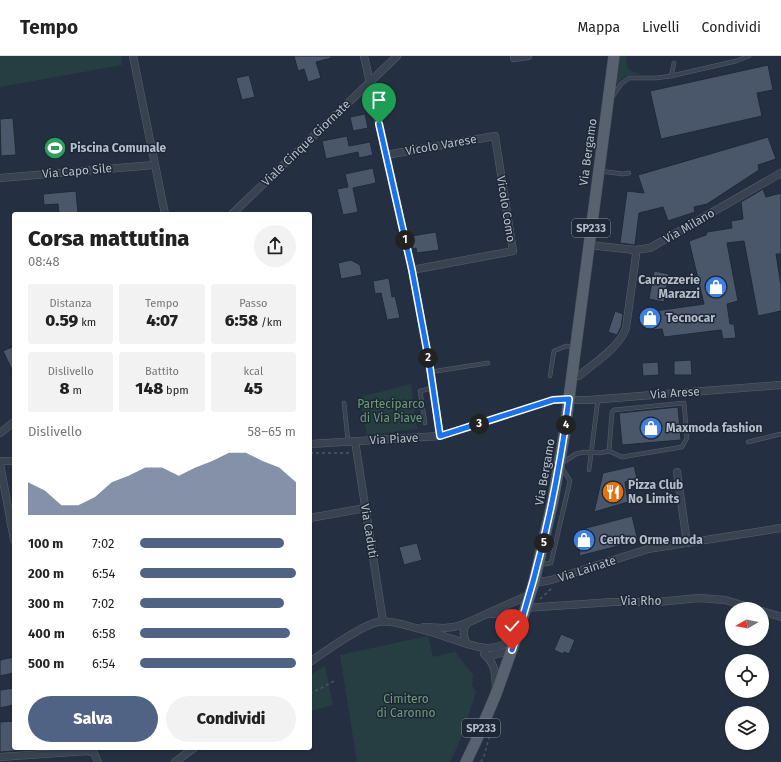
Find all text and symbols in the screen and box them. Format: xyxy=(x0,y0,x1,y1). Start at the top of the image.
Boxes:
text: Tempo xyxy=(20,16,78,39)
text: Mappa xyxy=(577,19,620,36)
text: Livelli xyxy=(642,19,680,36)
text: Condividi xyxy=(702,19,761,36)
pin xyxy=(362,83,396,124)
icon: arrive xyxy=(368,89,390,111)
street label: Viale Cinque Giornate xyxy=(259,97,353,189)
street label: Via Bergamo xyxy=(576,117,600,187)
street label: Vicolo Varese xyxy=(404,132,478,158)
sports icon: Piscina Comunale xyxy=(42,135,68,161)
place label: Piscina Comunale xyxy=(70,141,166,155)
street label: Via Capo Sile xyxy=(41,161,113,181)
street label: Vicolo Como xyxy=(494,175,518,243)
street label: Via Milano xyxy=(661,206,717,246)
road number: SP233 xyxy=(572,219,610,237)
text: Corsa mattutina xyxy=(28,225,189,252)
button: share xyxy=(254,225,296,267)
pin: 1 xyxy=(395,230,415,250)
text: 1 xyxy=(402,233,408,246)
text: 08:48 xyxy=(28,254,60,269)
place label: Carrozzerie Marazzi xyxy=(638,273,700,301)
shop icon: Carrozzerie Marazzi xyxy=(703,274,729,300)
text: Distanza xyxy=(50,297,92,310)
text: Tempo xyxy=(145,297,179,310)
text: Passo xyxy=(239,297,267,310)
shop icon: Tecnocar xyxy=(637,305,663,331)
text: 0.59 xyxy=(45,310,78,331)
text: 4:07 xyxy=(146,310,178,331)
text: 6:58 xyxy=(225,310,258,331)
place label: Tecnocar xyxy=(666,311,715,325)
text: km xyxy=(78,316,96,329)
text: /km xyxy=(258,316,282,329)
pin: 2 xyxy=(418,348,438,368)
text: 2 xyxy=(425,351,431,364)
text: Dislivello xyxy=(48,365,94,378)
text: Battito xyxy=(145,365,179,378)
text: kcal xyxy=(243,365,263,378)
text: 8 xyxy=(59,378,70,399)
text: 148 xyxy=(135,378,163,399)
text: 45 xyxy=(244,378,263,399)
text: m xyxy=(70,384,82,397)
text: bpm xyxy=(163,384,189,397)
street label: Via Arese xyxy=(650,384,700,402)
park label: Parteciparco di Via Piave xyxy=(357,397,425,425)
pin: 3 xyxy=(469,414,489,434)
pin: 4 xyxy=(556,415,576,435)
shop icon: Maxmoda fashion xyxy=(638,415,664,441)
text: 3 xyxy=(476,417,482,430)
text: 4 xyxy=(563,418,569,431)
place label: Maxmoda fashion xyxy=(666,421,762,435)
text: Dislivello xyxy=(28,424,82,439)
text: 58–65 m xyxy=(248,424,296,439)
street label: Via Piave xyxy=(369,431,419,447)
street label: Via Bergamo xyxy=(532,437,558,507)
place label: Pizza Club No Limits xyxy=(628,478,683,506)
restaurant icon: Pizza Club No Limits xyxy=(600,479,626,505)
street label: Via Caduti xyxy=(358,503,380,559)
shop icon: Centro Orme moda xyxy=(571,527,597,553)
pin: 5 xyxy=(534,533,554,553)
place label: Centro Orme moda xyxy=(600,533,703,547)
text: 100 m xyxy=(28,536,63,551)
text: 7:02 xyxy=(92,536,114,551)
text: 5 xyxy=(541,536,547,549)
street label: Via Lainate xyxy=(556,553,618,585)
text: 200 m xyxy=(28,566,64,581)
text: 6:54 xyxy=(92,566,116,581)
street label: Via Rho xyxy=(620,594,662,608)
text: 300 m xyxy=(28,596,64,611)
text: 7:02 xyxy=(92,596,114,611)
north arrow xyxy=(725,602,769,646)
map controls xyxy=(725,602,769,750)
pin xyxy=(495,609,529,650)
icon: check xyxy=(501,615,523,637)
text: 400 m xyxy=(28,626,65,641)
text: 6:58 xyxy=(92,626,116,641)
button: locate xyxy=(725,654,769,698)
text: 500 m xyxy=(28,656,64,671)
text: 6:54 xyxy=(92,656,116,671)
park label: Cimitero di Caronno xyxy=(376,692,436,720)
button: Salva xyxy=(28,696,158,742)
button: Condividi xyxy=(166,696,296,742)
button: layers xyxy=(725,706,769,750)
road number: SP233 xyxy=(462,719,500,737)

